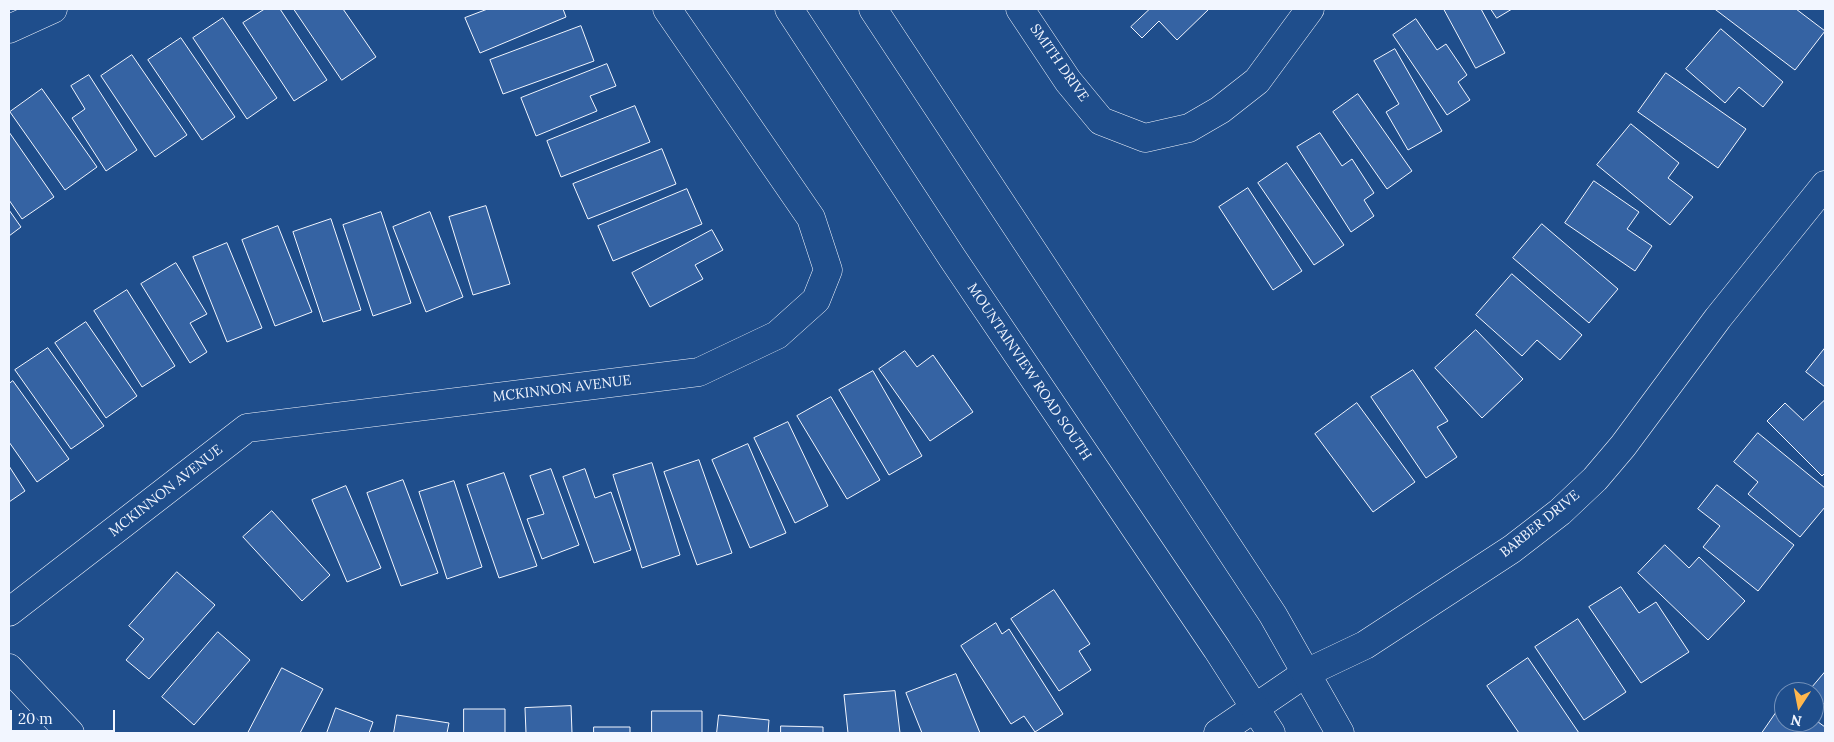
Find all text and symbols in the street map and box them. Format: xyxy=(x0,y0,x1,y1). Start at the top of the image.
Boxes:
street label: SMITH DRIVE xyxy=(1026,21,1092,105)
street label: MOUNTAINVIEW ROAD SOUTH xyxy=(963,280,1095,464)
street label: MCKINNON AVENUE xyxy=(492,372,632,406)
street label: MCKINNON AVENUE xyxy=(106,441,226,541)
street label: BARBER DRIVE xyxy=(1497,487,1583,561)
north arrow xyxy=(1774,682,1824,732)
scale bar xyxy=(12,700,118,732)
text: 20 m xyxy=(18,709,53,728)
text: N xyxy=(1789,711,1803,731)

